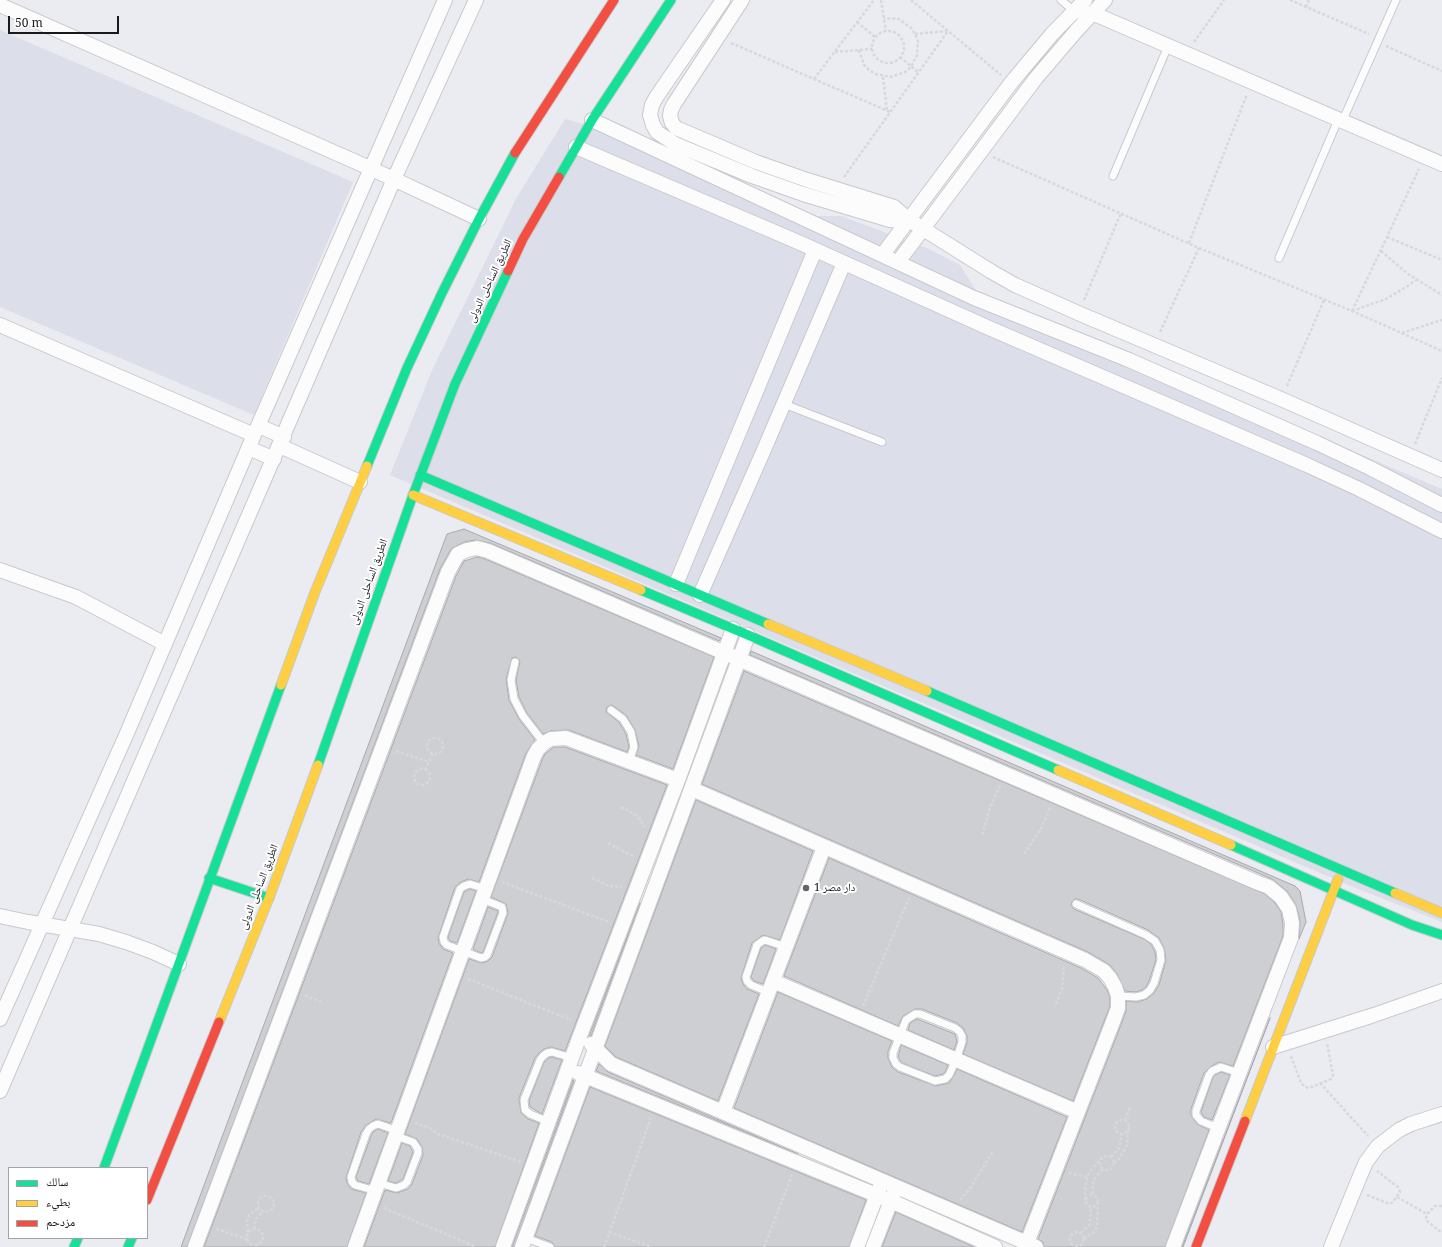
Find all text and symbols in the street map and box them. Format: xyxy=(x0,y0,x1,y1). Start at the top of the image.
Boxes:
scale bar xyxy=(10,8,121,34)
text: 50 m xyxy=(15,14,43,31)
street label: الطريق الساحلى الدولى xyxy=(465,237,515,325)
street label: الطريق الساحلى الدولى xyxy=(347,537,391,627)
street label: الطريق الساحلى الدولى xyxy=(237,842,281,932)
place label: دار مصر 1 xyxy=(814,881,855,895)
marker: دار مصر 1 xyxy=(801,883,811,893)
legend xyxy=(8,1167,148,1239)
text: سالك xyxy=(46,1173,68,1190)
text: بطيء xyxy=(46,1193,70,1210)
text: مزدحم xyxy=(46,1213,75,1230)

